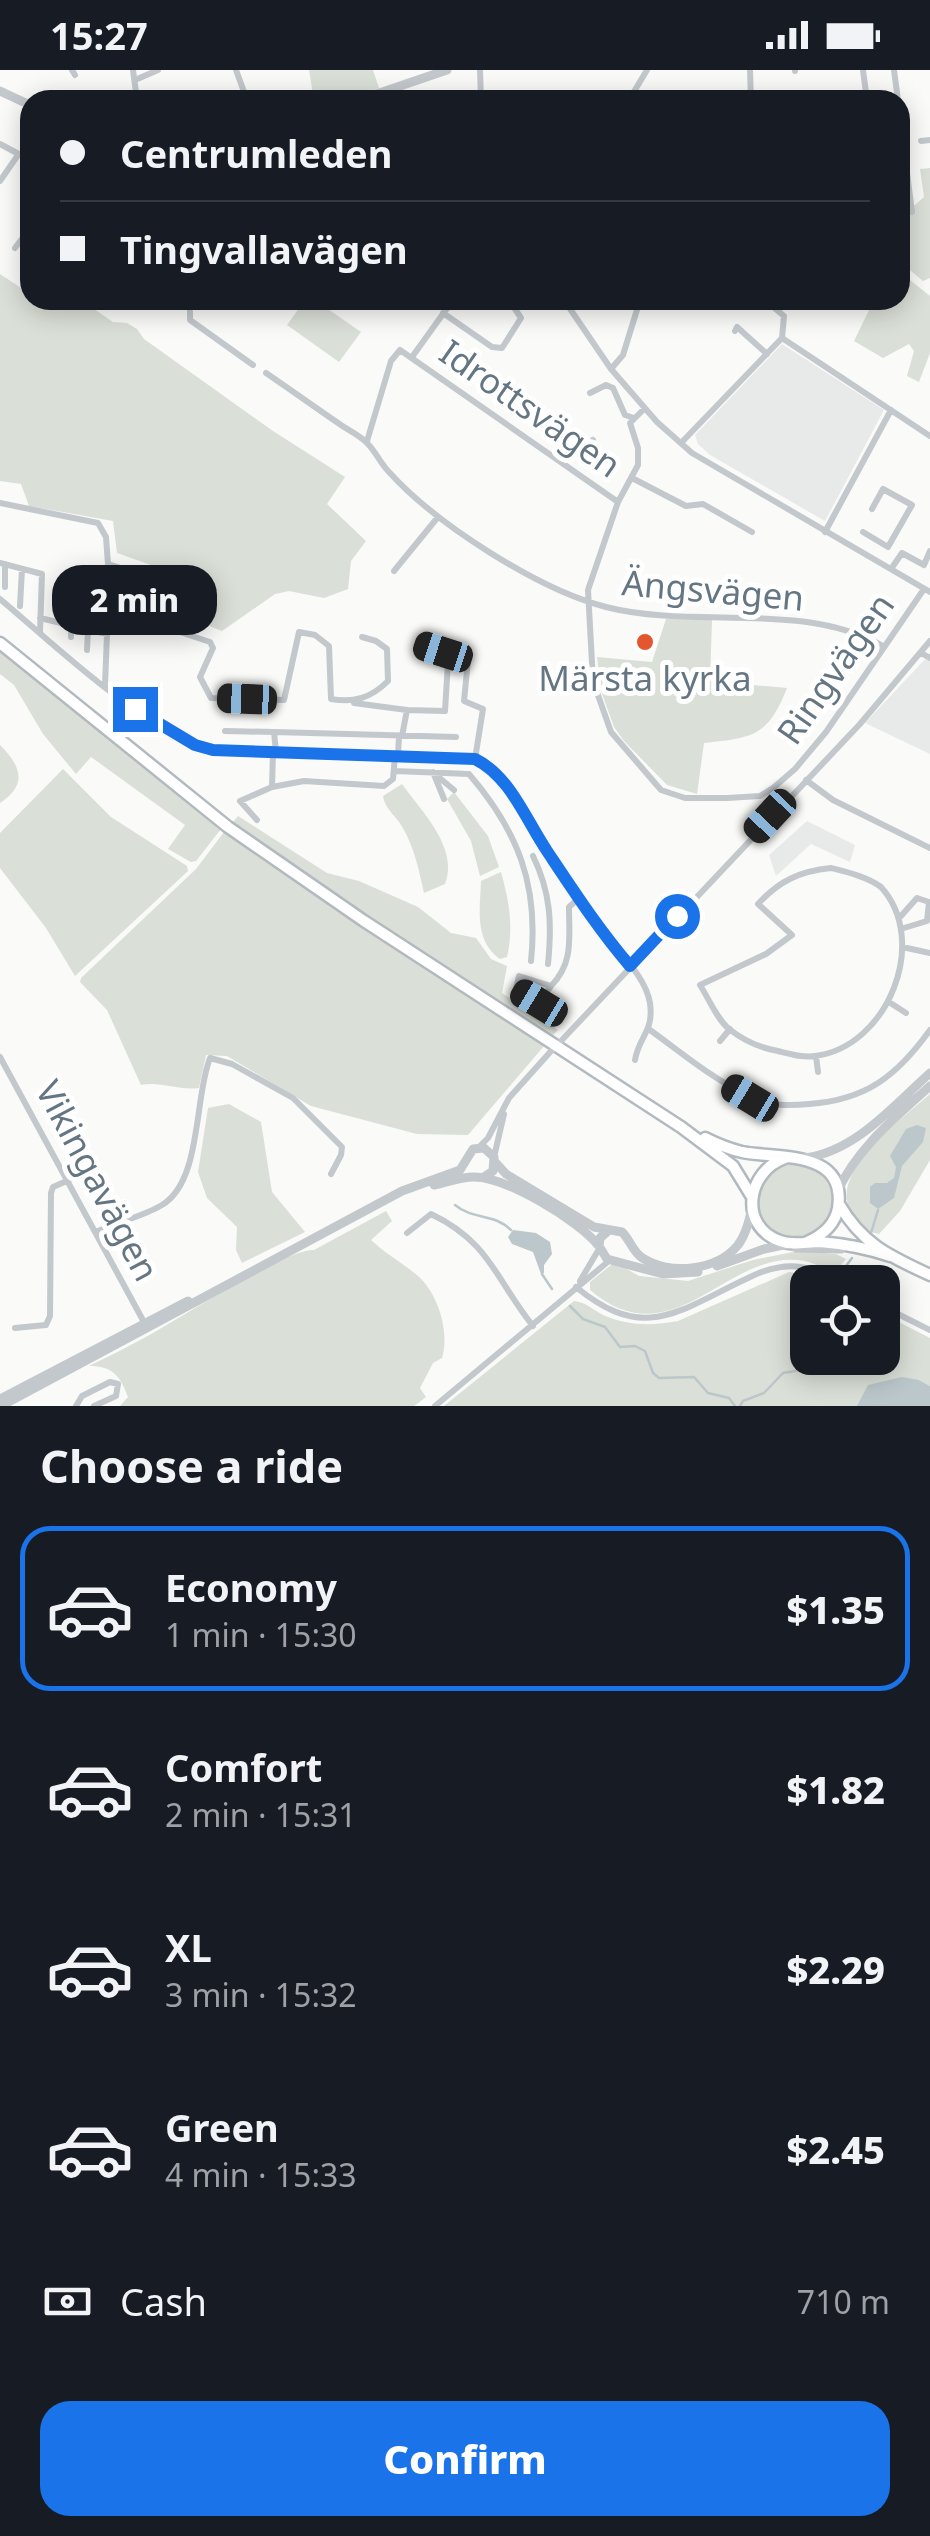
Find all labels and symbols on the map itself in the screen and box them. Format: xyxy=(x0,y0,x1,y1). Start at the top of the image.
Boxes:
street label: Idrottsvägen xyxy=(431,328,631,487)
street label: Ängsvägen xyxy=(620,558,806,621)
callout: 2 min xyxy=(52,564,218,634)
street label: Ringvägen xyxy=(766,583,904,753)
car xyxy=(410,628,476,676)
marker: Märsta kyrka xyxy=(634,631,656,653)
place label: Märsta kyrka xyxy=(538,654,752,701)
car xyxy=(216,683,278,715)
route end xyxy=(113,687,158,732)
car xyxy=(739,784,801,848)
route start xyxy=(655,894,700,939)
car xyxy=(506,975,572,1031)
car xyxy=(717,1070,783,1126)
street label: Vikingavägen xyxy=(26,1072,171,1289)

